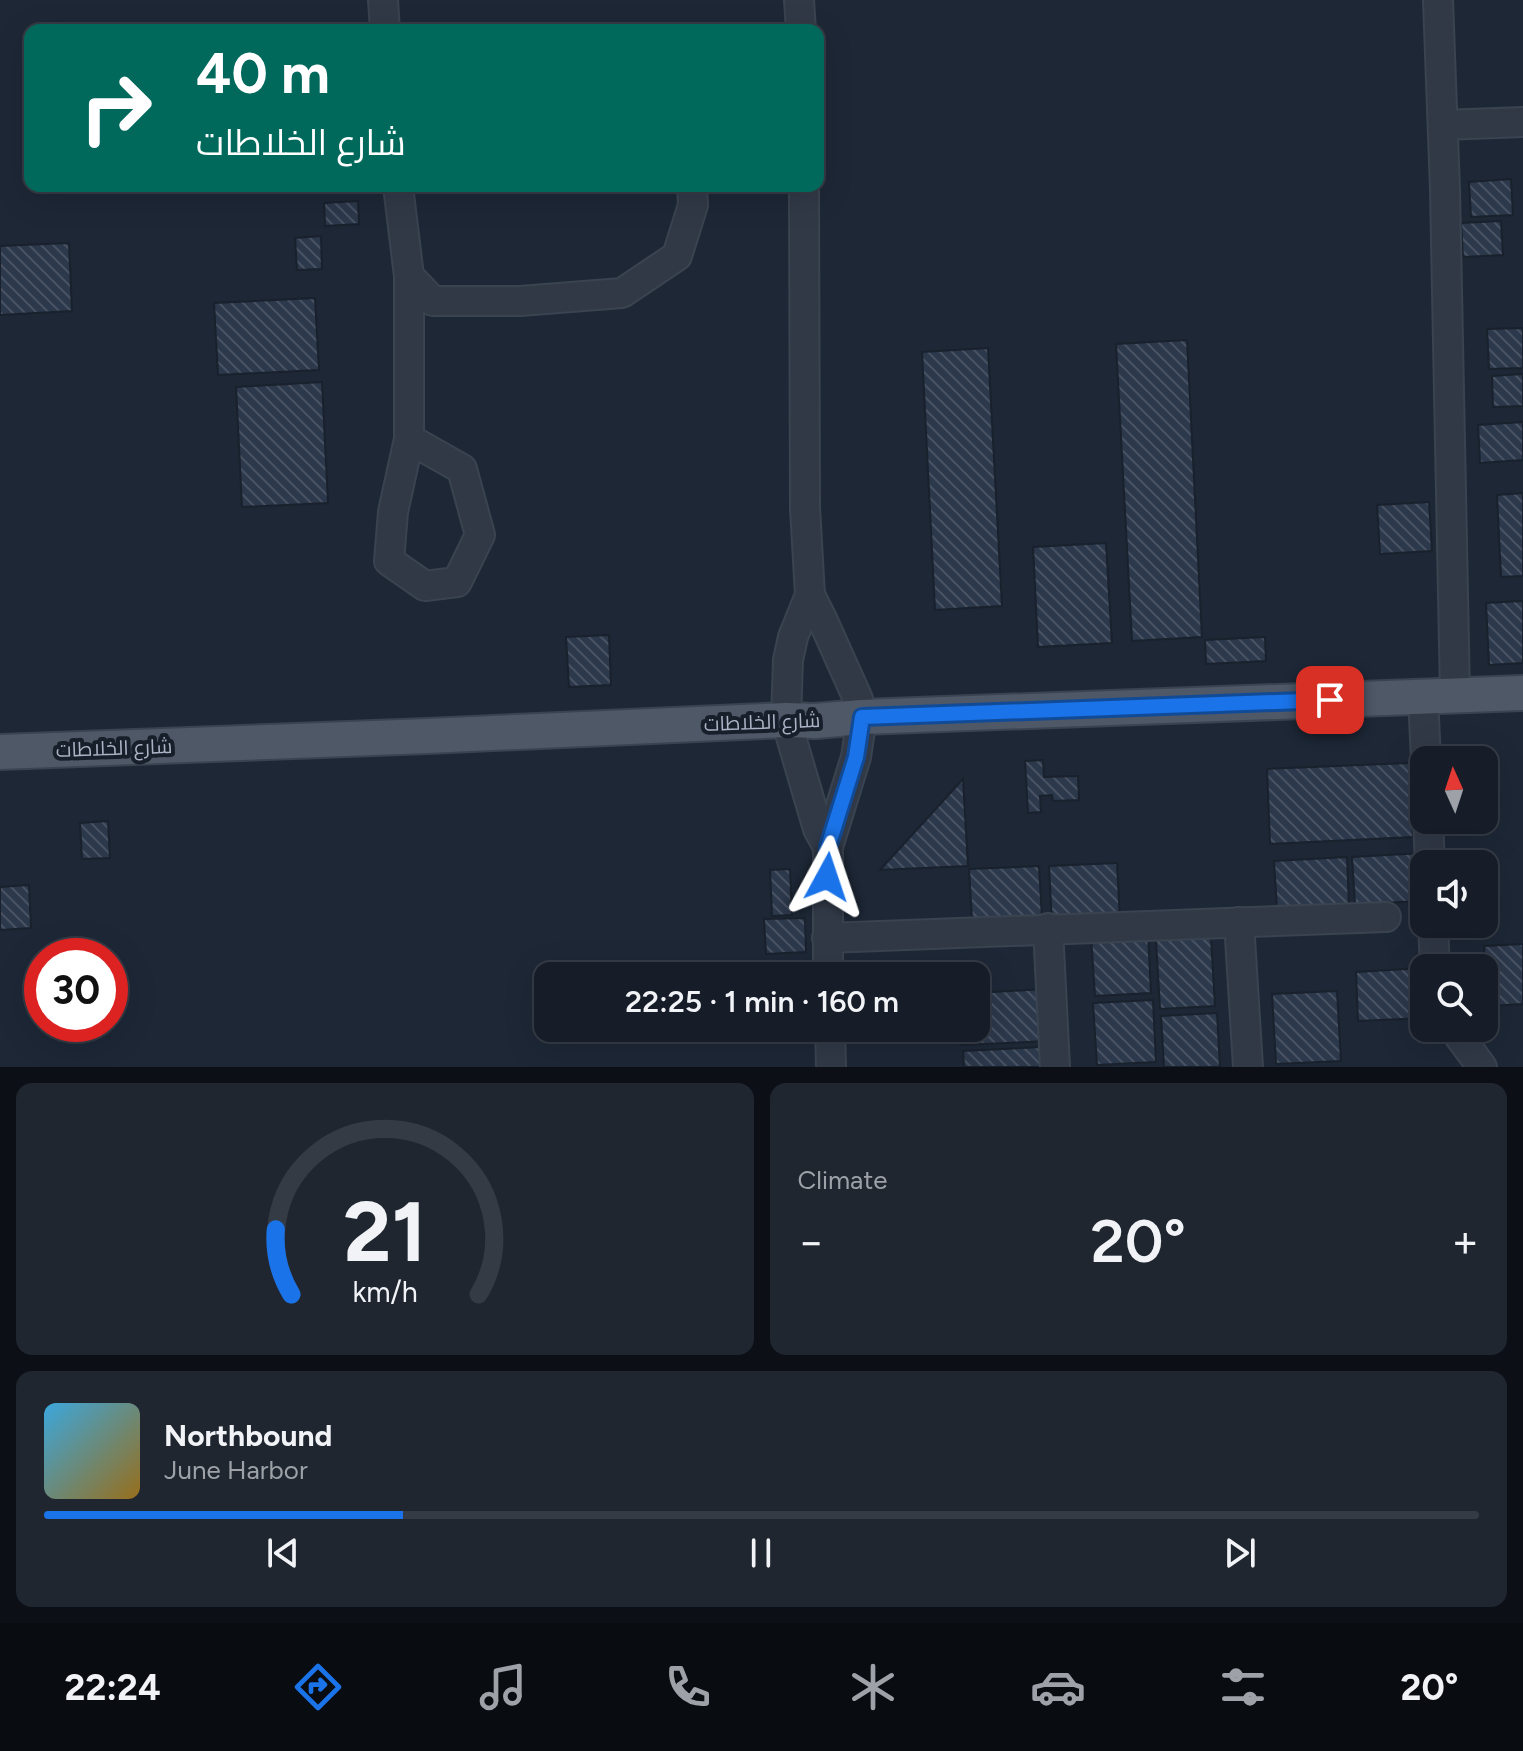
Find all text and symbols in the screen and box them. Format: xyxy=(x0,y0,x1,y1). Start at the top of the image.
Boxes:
text: 40 m xyxy=(196,40,330,107)
icon: right xyxy=(64,56,168,160)
text: شارع الخلاطات xyxy=(196,121,406,164)
pin xyxy=(1296,666,1364,734)
icon: arrive xyxy=(1308,678,1352,722)
street label: شارع الخلاطات xyxy=(703,708,821,738)
street label: شارع الخلاطات xyxy=(55,734,173,764)
north arrow xyxy=(1410,746,1498,834)
map controls xyxy=(1410,746,1498,1042)
position arrow xyxy=(785,835,869,919)
button: sound xyxy=(1410,850,1498,938)
speed limit sign: 30 xyxy=(24,938,128,1042)
button: search xyxy=(1410,954,1498,1042)
text: 22:25 · 1 min · 160 m xyxy=(625,983,899,1020)
text: Climate xyxy=(798,1164,887,1196)
text: 21 xyxy=(343,1182,426,1282)
text: 20° xyxy=(1091,1205,1186,1277)
text: − xyxy=(798,1215,825,1268)
text: + xyxy=(1452,1215,1479,1268)
text: km/h xyxy=(352,1275,417,1309)
text: Northbound xyxy=(164,1417,332,1454)
text: June Harbor xyxy=(164,1454,308,1486)
icon: previous xyxy=(261,1531,305,1575)
icon: pause xyxy=(739,1531,783,1575)
icon: next xyxy=(1218,1531,1262,1575)
icon: directions xyxy=(290,1659,346,1715)
icon: music xyxy=(475,1659,531,1715)
icon: phone xyxy=(660,1659,716,1715)
icon: climate xyxy=(845,1659,901,1715)
icon: car xyxy=(1030,1659,1086,1715)
icon: filters xyxy=(1215,1659,1271,1715)
text: 22:24 xyxy=(65,1666,161,1709)
text: 20° xyxy=(1401,1666,1458,1709)

